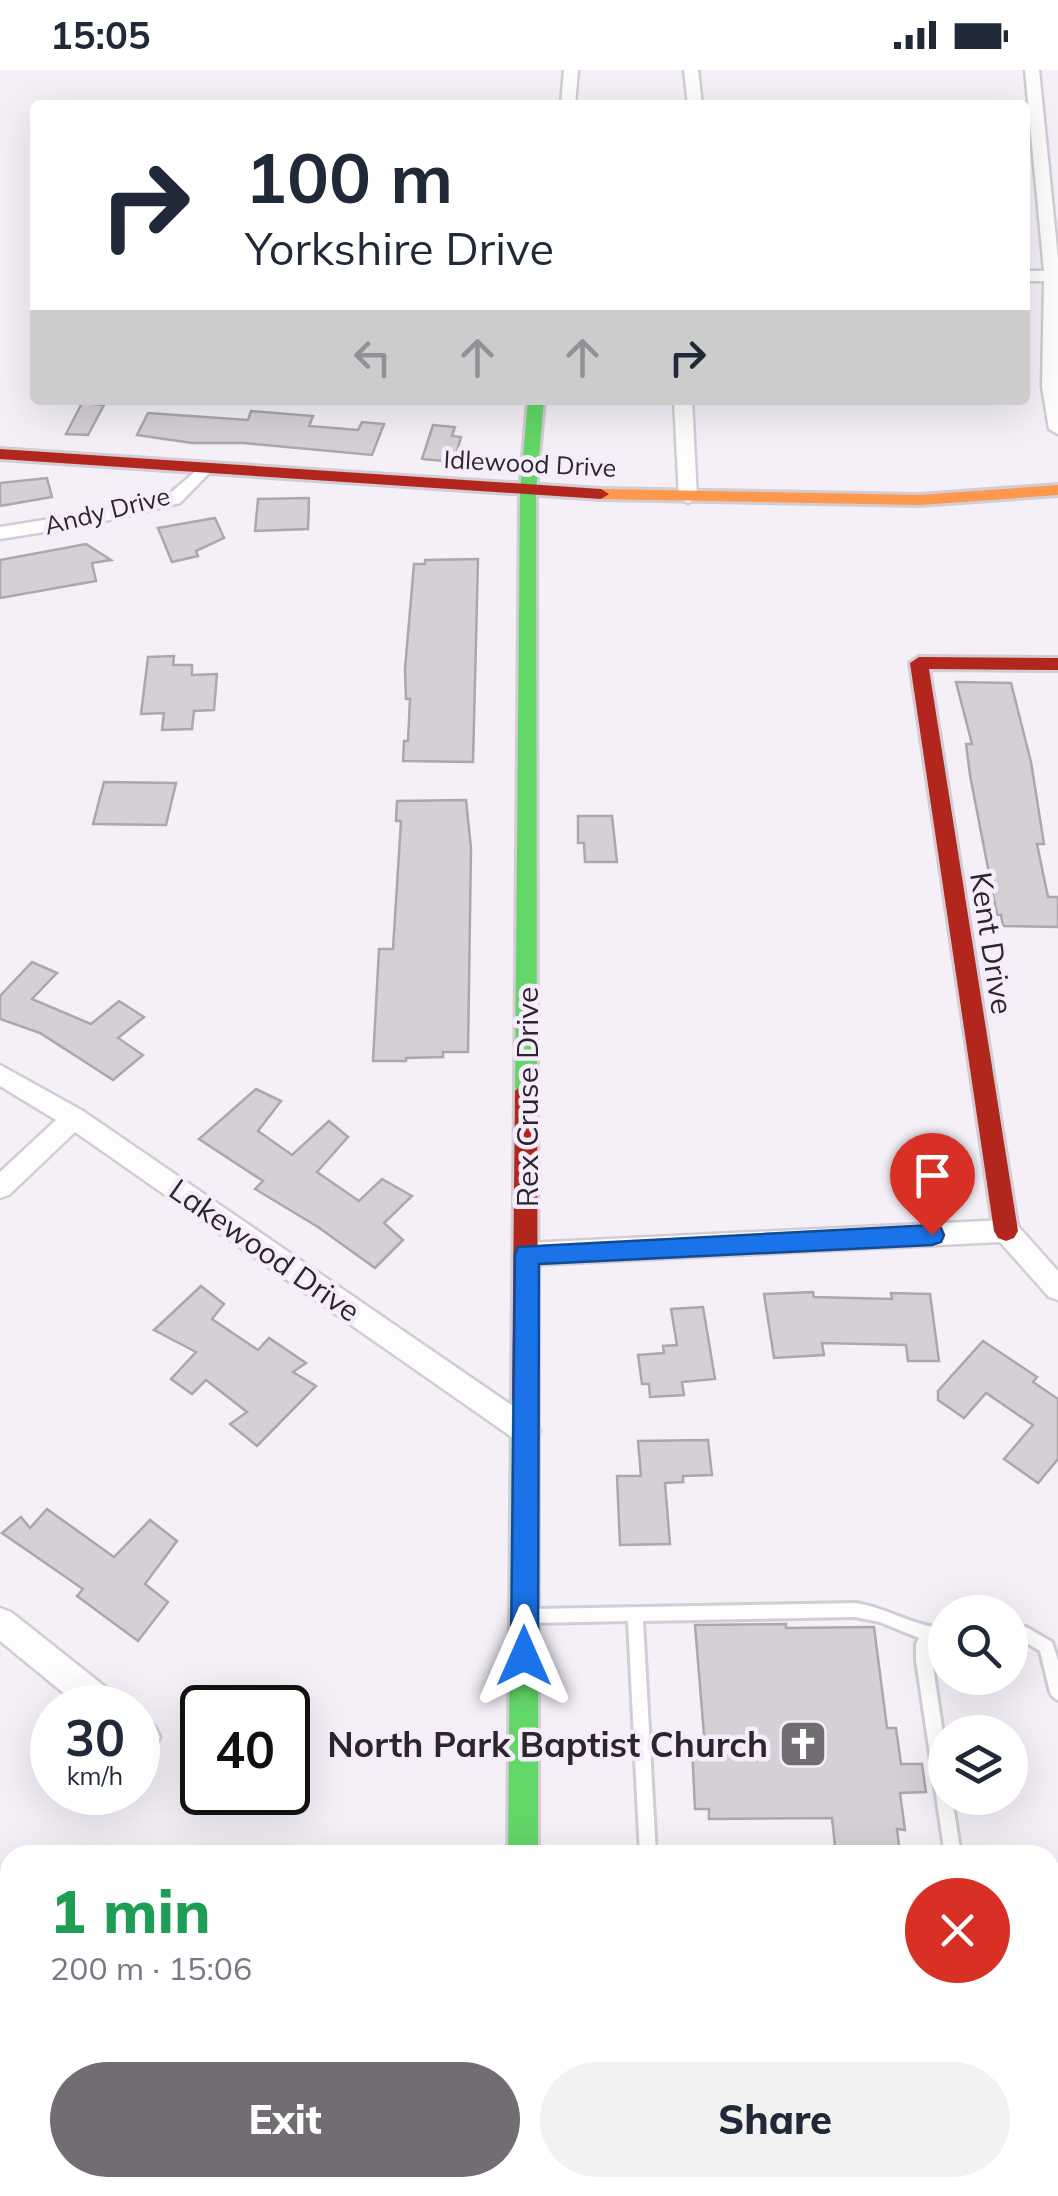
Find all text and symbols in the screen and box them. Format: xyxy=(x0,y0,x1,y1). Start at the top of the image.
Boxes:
text: 15:05 xyxy=(50,11,151,59)
text: 100 m xyxy=(245,133,453,221)
icon: right xyxy=(80,140,210,270)
text: Yorkshire Drive xyxy=(245,220,554,276)
icon: left xyxy=(345,330,400,385)
icon: ahead xyxy=(450,330,505,385)
icon: ahead xyxy=(555,330,610,385)
icon: right xyxy=(660,330,715,385)
street label: Idlewood Drive xyxy=(443,443,617,483)
street label: Andy Drive xyxy=(41,479,173,541)
street label: Kent Drive xyxy=(962,869,1022,1017)
street label: Rex Cruse Drive xyxy=(508,987,546,1207)
pin xyxy=(890,1133,975,1236)
icon: arrive xyxy=(905,1148,960,1203)
street label: Lakewood Drive xyxy=(162,1170,368,1330)
map controls xyxy=(928,1595,1028,1815)
button: search xyxy=(928,1595,1028,1695)
position arrow xyxy=(472,1604,576,1708)
speed limit sign: 40 xyxy=(180,1685,310,1815)
text: 30 xyxy=(65,1706,125,1769)
button: layers xyxy=(928,1715,1028,1815)
church icon: North Park Baptist Church xyxy=(777,1718,829,1770)
place label: North Park Baptist Church xyxy=(327,1722,768,1766)
text: km/h xyxy=(67,1760,123,1791)
text: 1 min xyxy=(50,1873,211,1948)
button: close xyxy=(905,1878,1010,1983)
text: 200 m · 15:06 xyxy=(50,1948,252,1988)
button: Exit xyxy=(50,2062,520,2177)
button: Share xyxy=(540,2062,1010,2177)

